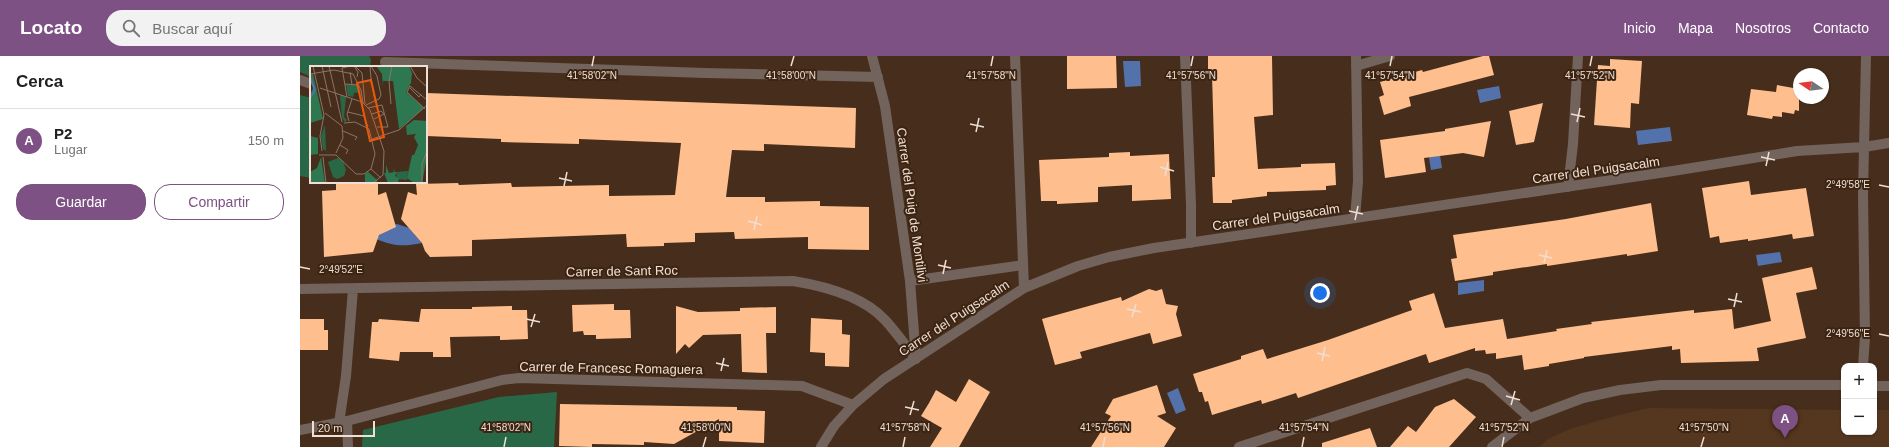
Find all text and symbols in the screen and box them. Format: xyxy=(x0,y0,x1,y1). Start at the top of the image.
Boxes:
search box xyxy=(106,10,386,46)
text: Locato xyxy=(20,17,82,38)
icon: search xyxy=(120,17,142,39)
text: Buscar aquí xyxy=(152,20,232,37)
text: Inicio xyxy=(1623,20,1656,36)
text: Mapa xyxy=(1678,20,1713,36)
text: Nosotros xyxy=(1735,20,1791,36)
text: Contacto xyxy=(1813,20,1869,36)
inset map xyxy=(310,66,427,183)
north arrow xyxy=(1793,68,1829,104)
text: 41°58'02"N xyxy=(567,70,617,81)
text: 41°58'00"N xyxy=(766,70,816,81)
text: 41°57'58"N xyxy=(966,70,1016,81)
text: 41°57'56"N xyxy=(1166,70,1216,81)
text: 41°57'54"N xyxy=(1365,70,1415,81)
text: 41°57'52"N xyxy=(1565,70,1615,81)
text: Cerca xyxy=(16,72,63,91)
text: P2 xyxy=(54,125,72,142)
street label: Carrer del Puig de Montilivi xyxy=(894,127,930,283)
text: A xyxy=(24,133,34,148)
text: 150 m xyxy=(248,133,284,148)
text: Lugar xyxy=(54,142,87,157)
street label: Carrer del Puigsacalm xyxy=(1531,154,1661,186)
text: 2°49'58"E xyxy=(1826,179,1870,190)
button: Guardar xyxy=(16,184,146,220)
button: Compartir xyxy=(154,184,284,220)
street label: Carrer del Puigsacalm xyxy=(1211,201,1341,233)
street label: Carrer de Sant Roc xyxy=(566,263,679,279)
text: 2°49'52"E xyxy=(319,264,363,275)
street label: Carrer del Puigsacalm xyxy=(896,277,1012,359)
your location xyxy=(1310,283,1330,303)
text: 2°49'56"E xyxy=(1826,328,1870,339)
street label: Carrer de Francesc Romaguera xyxy=(519,359,704,377)
map controls xyxy=(1841,363,1877,435)
button: + xyxy=(1841,363,1877,399)
button: − xyxy=(1841,399,1877,435)
pin: A xyxy=(1772,405,1798,438)
scale bar xyxy=(312,419,375,438)
text: 20 m xyxy=(318,422,342,434)
text: 41°58'02"N xyxy=(481,422,531,433)
text: 41°58'00"N xyxy=(681,422,731,433)
text: 41°57'58"N xyxy=(880,422,930,433)
text: 41°57'56"N xyxy=(1080,422,1130,433)
text: 41°57'54"N xyxy=(1279,422,1329,433)
text: 41°57'52"N xyxy=(1479,422,1529,433)
text: 41°57'50"N xyxy=(1679,422,1729,433)

